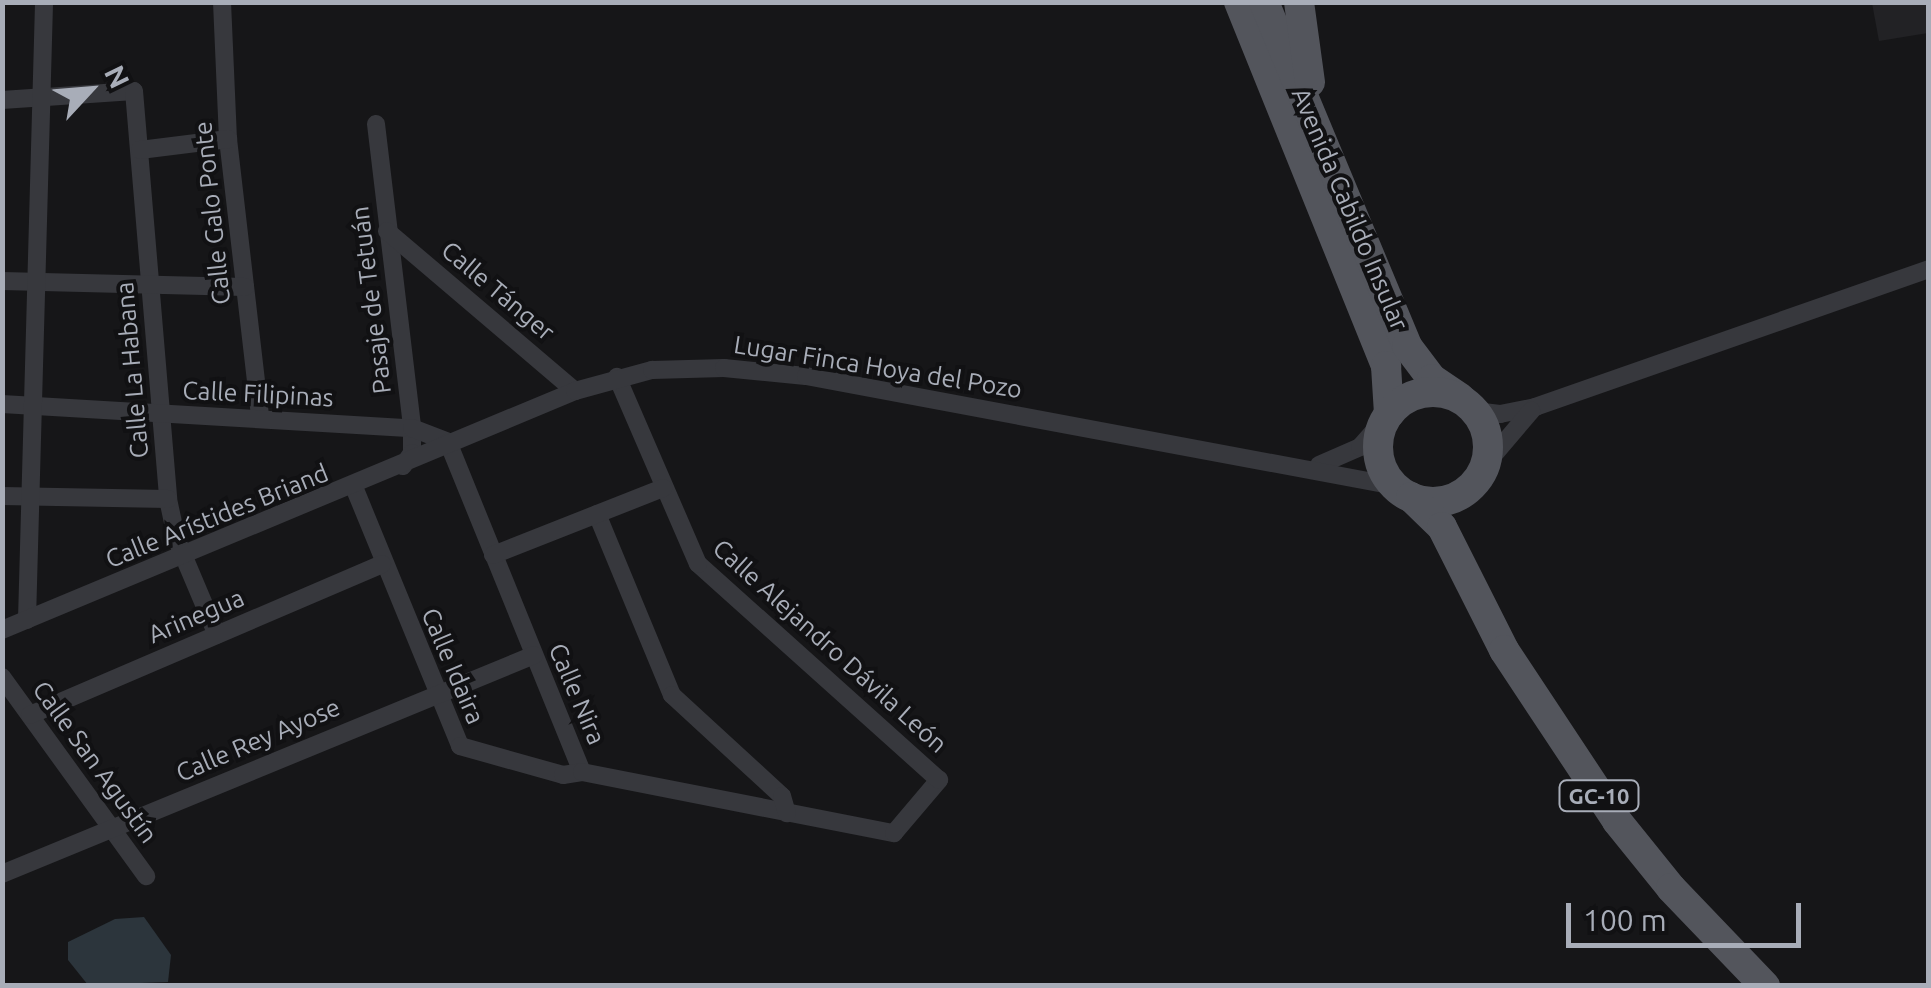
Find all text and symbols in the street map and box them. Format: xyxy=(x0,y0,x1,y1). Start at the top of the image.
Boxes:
north arrow xyxy=(40,40,140,140)
text: N xyxy=(99,60,136,93)
street label: Avenida Cabildo Insular xyxy=(1285,83,1415,335)
street label: Calle Galo Ponte xyxy=(187,120,237,306)
street label: Pasaje de Tetuán xyxy=(345,205,397,395)
street label: Calle Tánger xyxy=(435,235,561,347)
street label: Calle La Habana xyxy=(109,281,155,459)
street label: Lugar Finca Hoya del Pozo xyxy=(732,329,1024,405)
street label: Calle Filipinas xyxy=(182,375,334,413)
street label: Calle Arístides Briand xyxy=(101,458,333,574)
street label: Calle Alejandro Dávila León xyxy=(707,533,953,759)
street label: Arinegua xyxy=(143,582,249,650)
street label: Calle Idaira xyxy=(415,603,491,729)
street label: Calle Nira xyxy=(542,639,612,749)
street label: Calle San Agustín xyxy=(26,675,164,849)
street label: Calle Rey Ayose xyxy=(171,692,345,788)
road number: GC-10 xyxy=(1556,779,1642,813)
scale bar xyxy=(1571,883,1806,945)
text: 100 m xyxy=(1583,903,1667,937)

